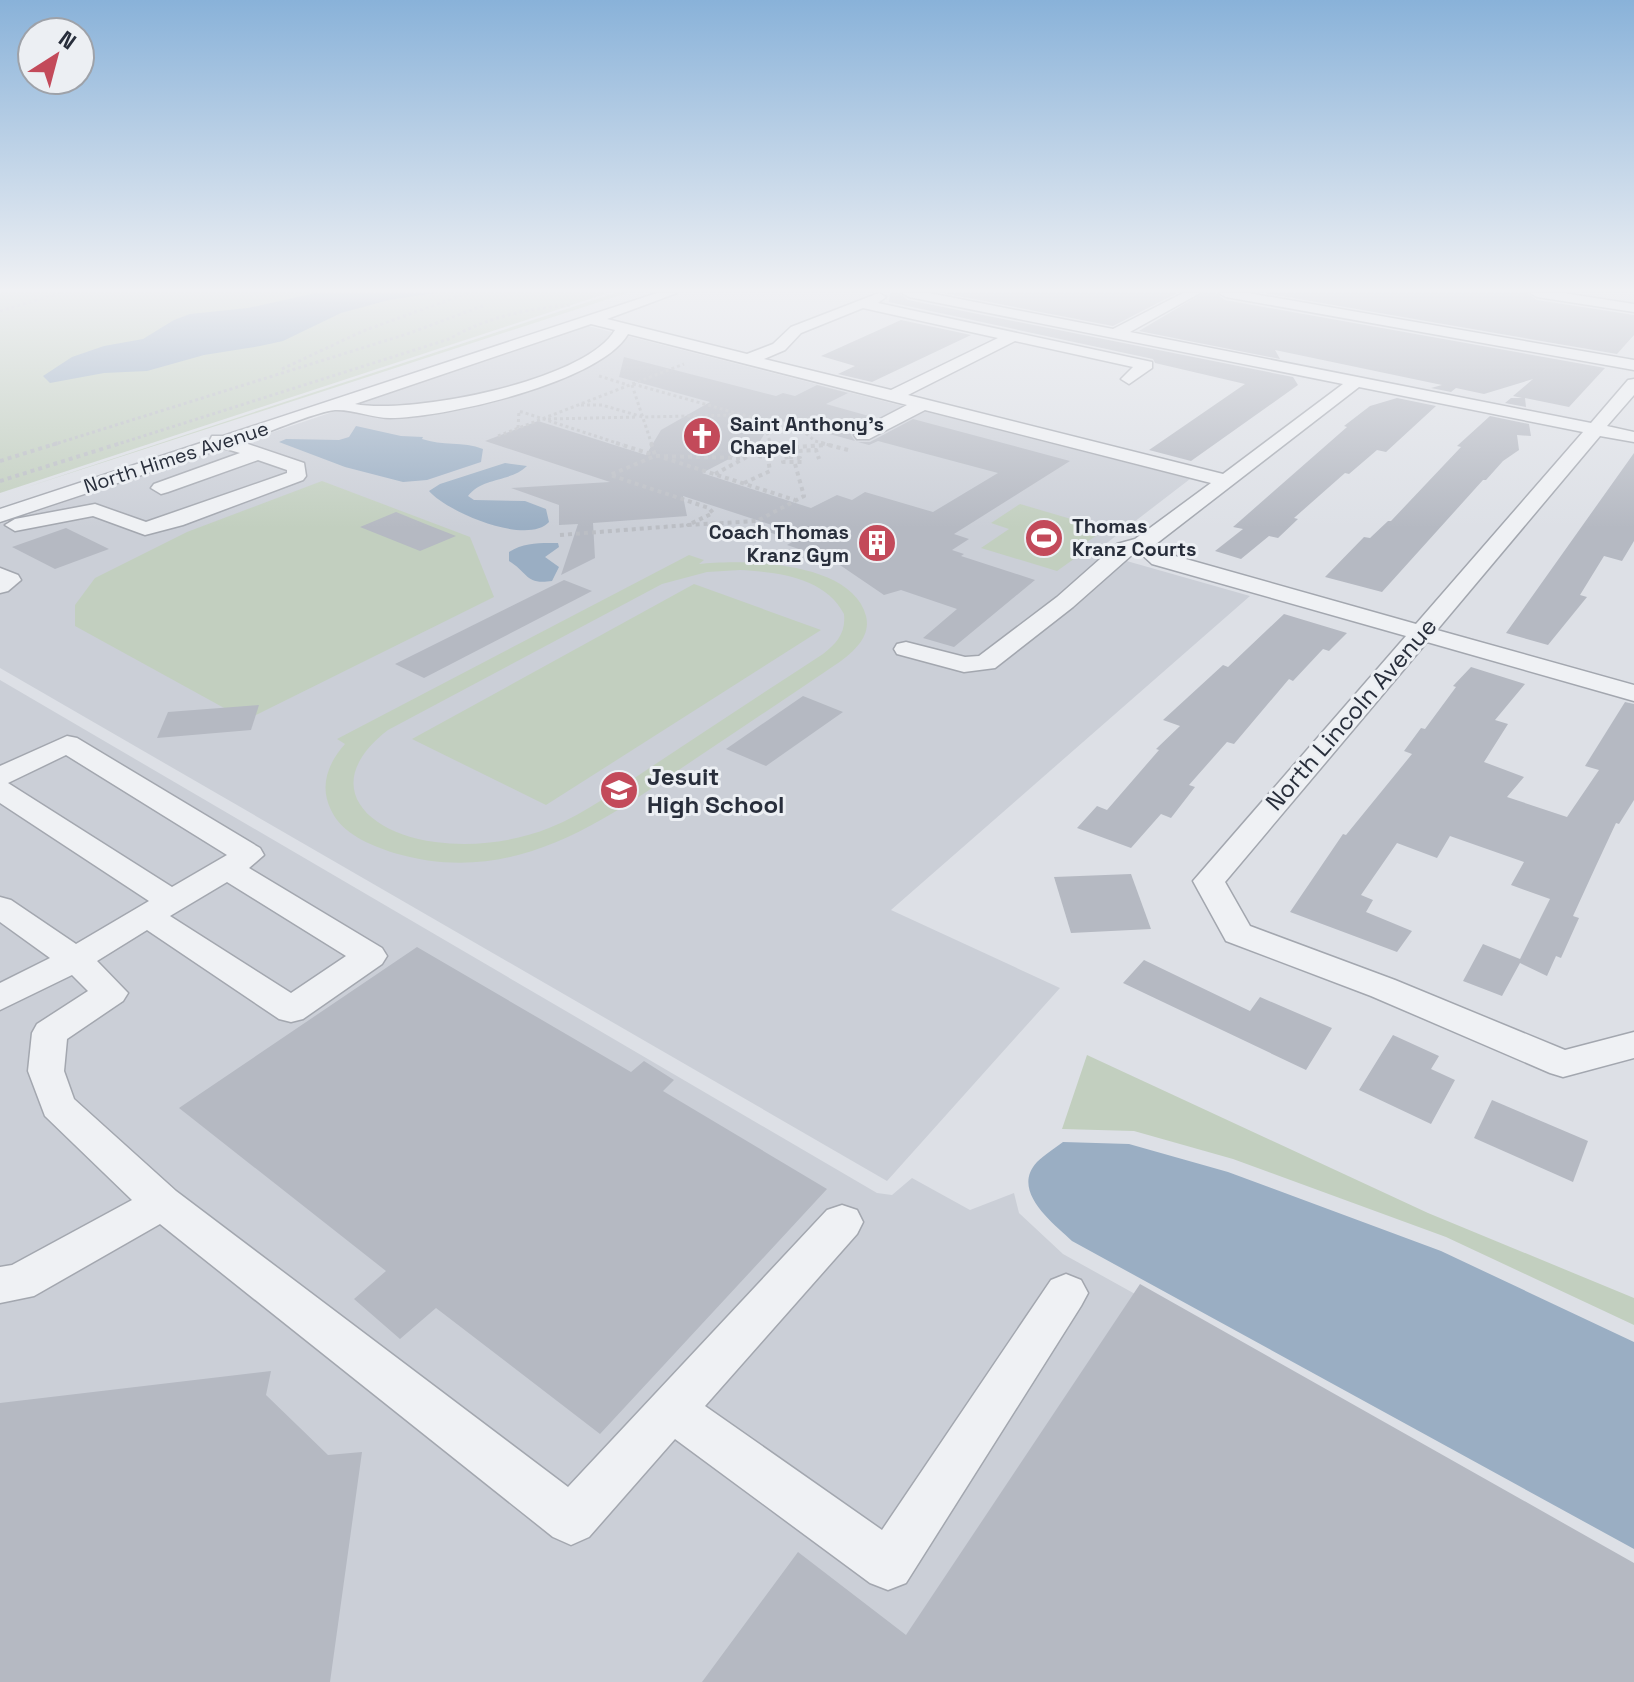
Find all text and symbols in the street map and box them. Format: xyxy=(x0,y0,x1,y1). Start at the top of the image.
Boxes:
north arrow xyxy=(16,16,96,96)
text: N xyxy=(54,24,82,55)
place label: Saint Anthony's Chapel xyxy=(730,411,884,460)
street label: North Himes Avenue xyxy=(80,415,272,499)
church icon: Saint Anthony's Chapel xyxy=(681,415,723,457)
place label: Thomas Kranz Courts xyxy=(1072,513,1196,562)
sports icon: Thomas Kranz Courts xyxy=(1023,517,1065,559)
place label: Coach Thomas Kranz Gym xyxy=(709,519,849,568)
building icon: Coach Thomas Kranz Gym xyxy=(856,522,898,564)
street label: North Lincoln Avenue xyxy=(1259,611,1443,817)
place label: Jesuit High School xyxy=(647,761,784,820)
school or university icon: Jesuit High School xyxy=(598,769,640,811)

